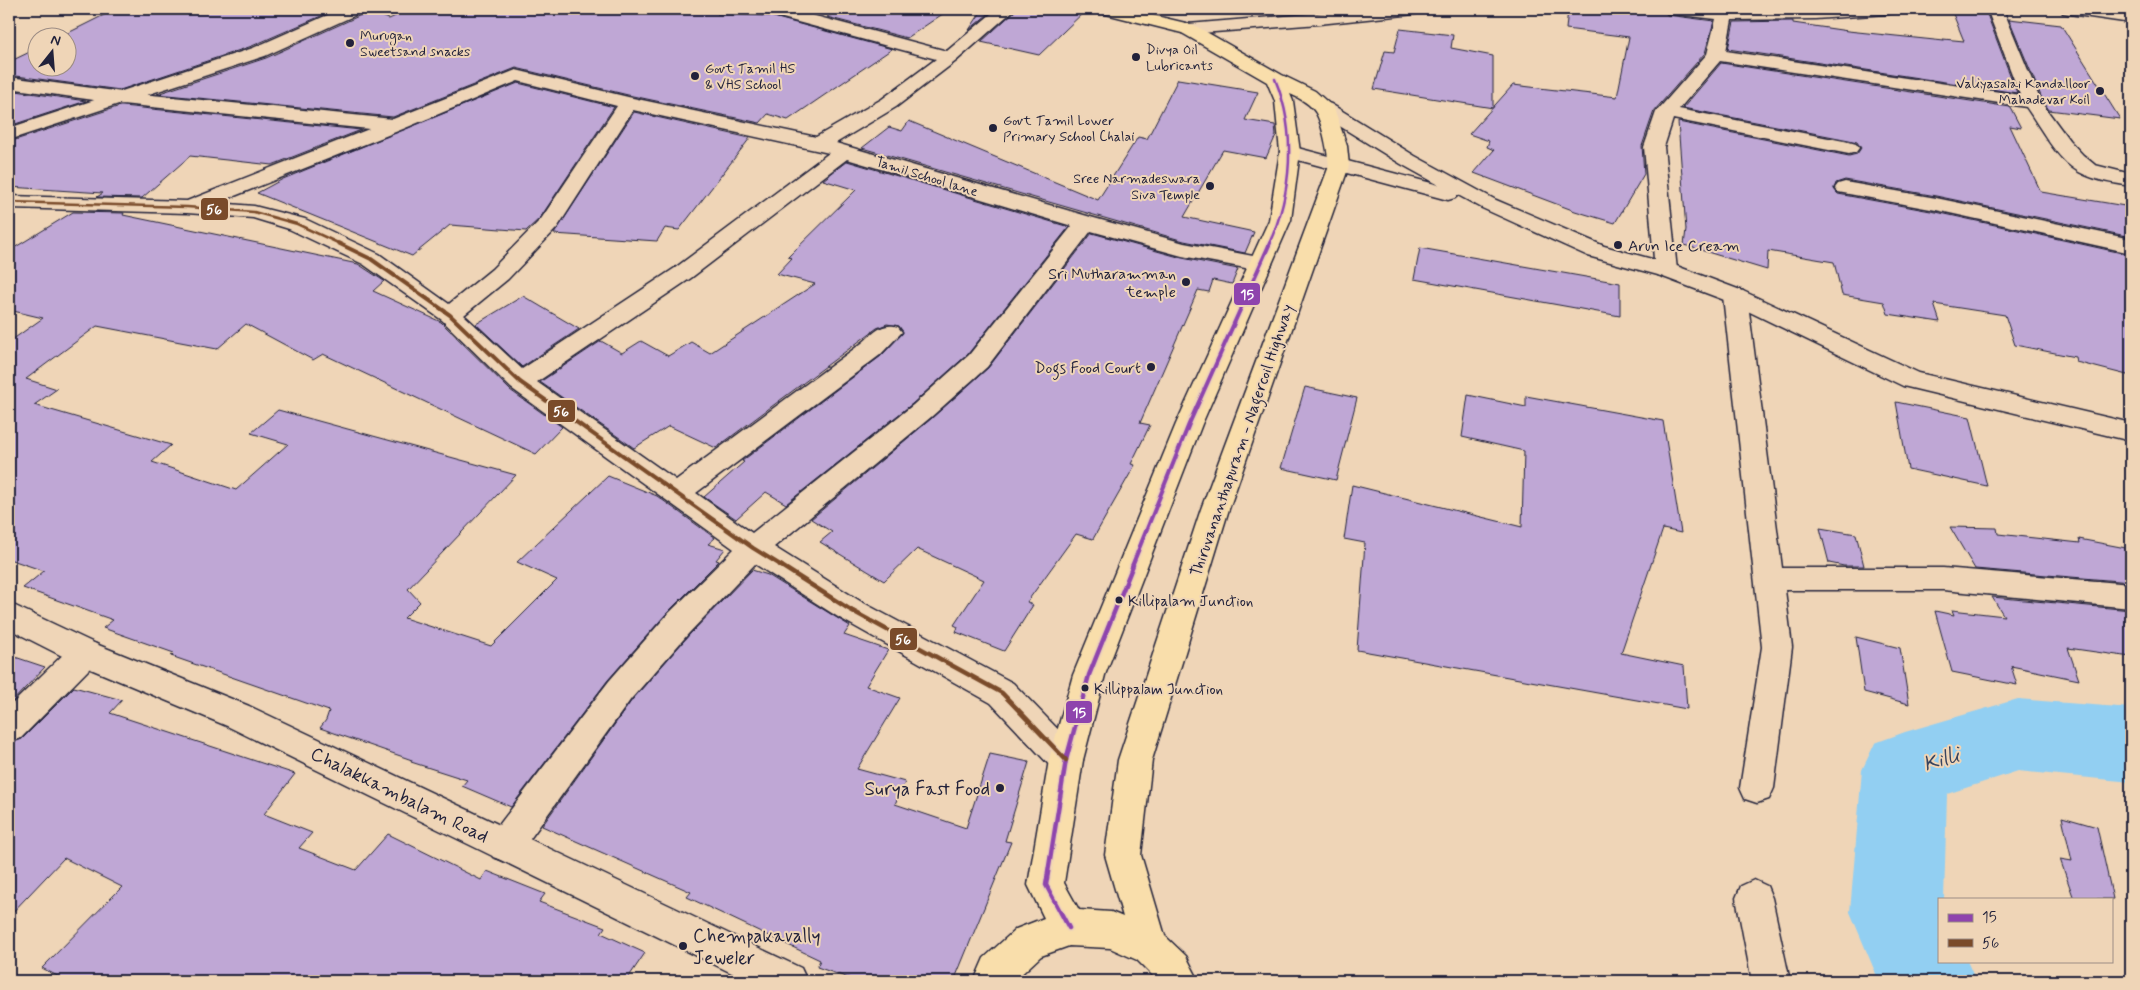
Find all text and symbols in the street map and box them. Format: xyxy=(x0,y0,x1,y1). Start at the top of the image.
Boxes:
place label: Murugan Sweetsand snacks xyxy=(360,27,470,61)
north arrow xyxy=(28,28,78,78)
text: N xyxy=(48,31,63,50)
marker: Murugan Sweetsand snacks xyxy=(344,37,356,49)
place label: Divya Oil Lubricants xyxy=(1146,41,1213,75)
marker: Divya Oil Lubricants xyxy=(1130,51,1142,63)
place label: Govt Tamil HS & VHS School xyxy=(705,60,795,94)
marker: Govt Tamil HS & VHS School xyxy=(689,70,701,82)
place label: Valiyasalai Kandalloor Mahadevar Koil xyxy=(1956,75,2090,109)
marker: Valiyasalai Kandalloor Mahadevar Koil xyxy=(2094,85,2106,97)
place label: Govt Tamil Lower Primary School Chalai xyxy=(1003,112,1135,146)
marker: Govt Tamil Lower Primary School Chalai xyxy=(987,122,999,134)
street label: Tamil School lane xyxy=(873,153,980,201)
place label: Sree Narmadeswara Siva Temple xyxy=(1073,170,1200,204)
marker: Sree Narmadeswara Siva Temple xyxy=(1204,180,1216,192)
line badge: 56 xyxy=(200,197,229,221)
text: 56 xyxy=(206,201,222,219)
place label: Arun Ice Cream xyxy=(1628,236,1740,257)
marker: Arun Ice Cream xyxy=(1612,239,1624,251)
place label: Sri Mutharamman temple xyxy=(1048,264,1176,303)
marker: Sri Mutharamman temple xyxy=(1180,276,1192,288)
line badge: 15 xyxy=(1233,282,1261,306)
text: 15 xyxy=(1240,286,1254,304)
street label: Thiruvananthapuram - Nagercoil Highway xyxy=(1186,302,1300,580)
place label: Dogs Food Court xyxy=(1035,358,1141,380)
marker: Dogs Food Court xyxy=(1145,361,1157,373)
line badge: 56 xyxy=(547,399,576,423)
text: 56 xyxy=(553,403,569,421)
place label: Killipalam Junction xyxy=(1128,592,1253,612)
marker: Killipalam Junction xyxy=(1114,595,1124,605)
line badge: 56 xyxy=(889,627,918,651)
text: 56 xyxy=(895,631,911,649)
place label: Killippalam Junction xyxy=(1094,680,1223,700)
marker: Killippalam Junction xyxy=(1080,683,1090,693)
line badge: 15 xyxy=(1065,700,1093,724)
text: 15 xyxy=(1072,704,1086,722)
water label: Killi xyxy=(1920,740,1966,779)
street label: Chalakkambalam Road xyxy=(306,741,492,849)
place label: Surya Fast Food xyxy=(865,777,990,802)
marker: Surya Fast Food xyxy=(994,782,1006,794)
legend xyxy=(1938,898,2112,962)
text: 15 xyxy=(1982,908,1997,928)
place label: Chempakavally Jeweler xyxy=(693,924,821,971)
text: 56 xyxy=(1982,934,1999,954)
marker: Chempakavally Jeweler xyxy=(677,940,689,952)

